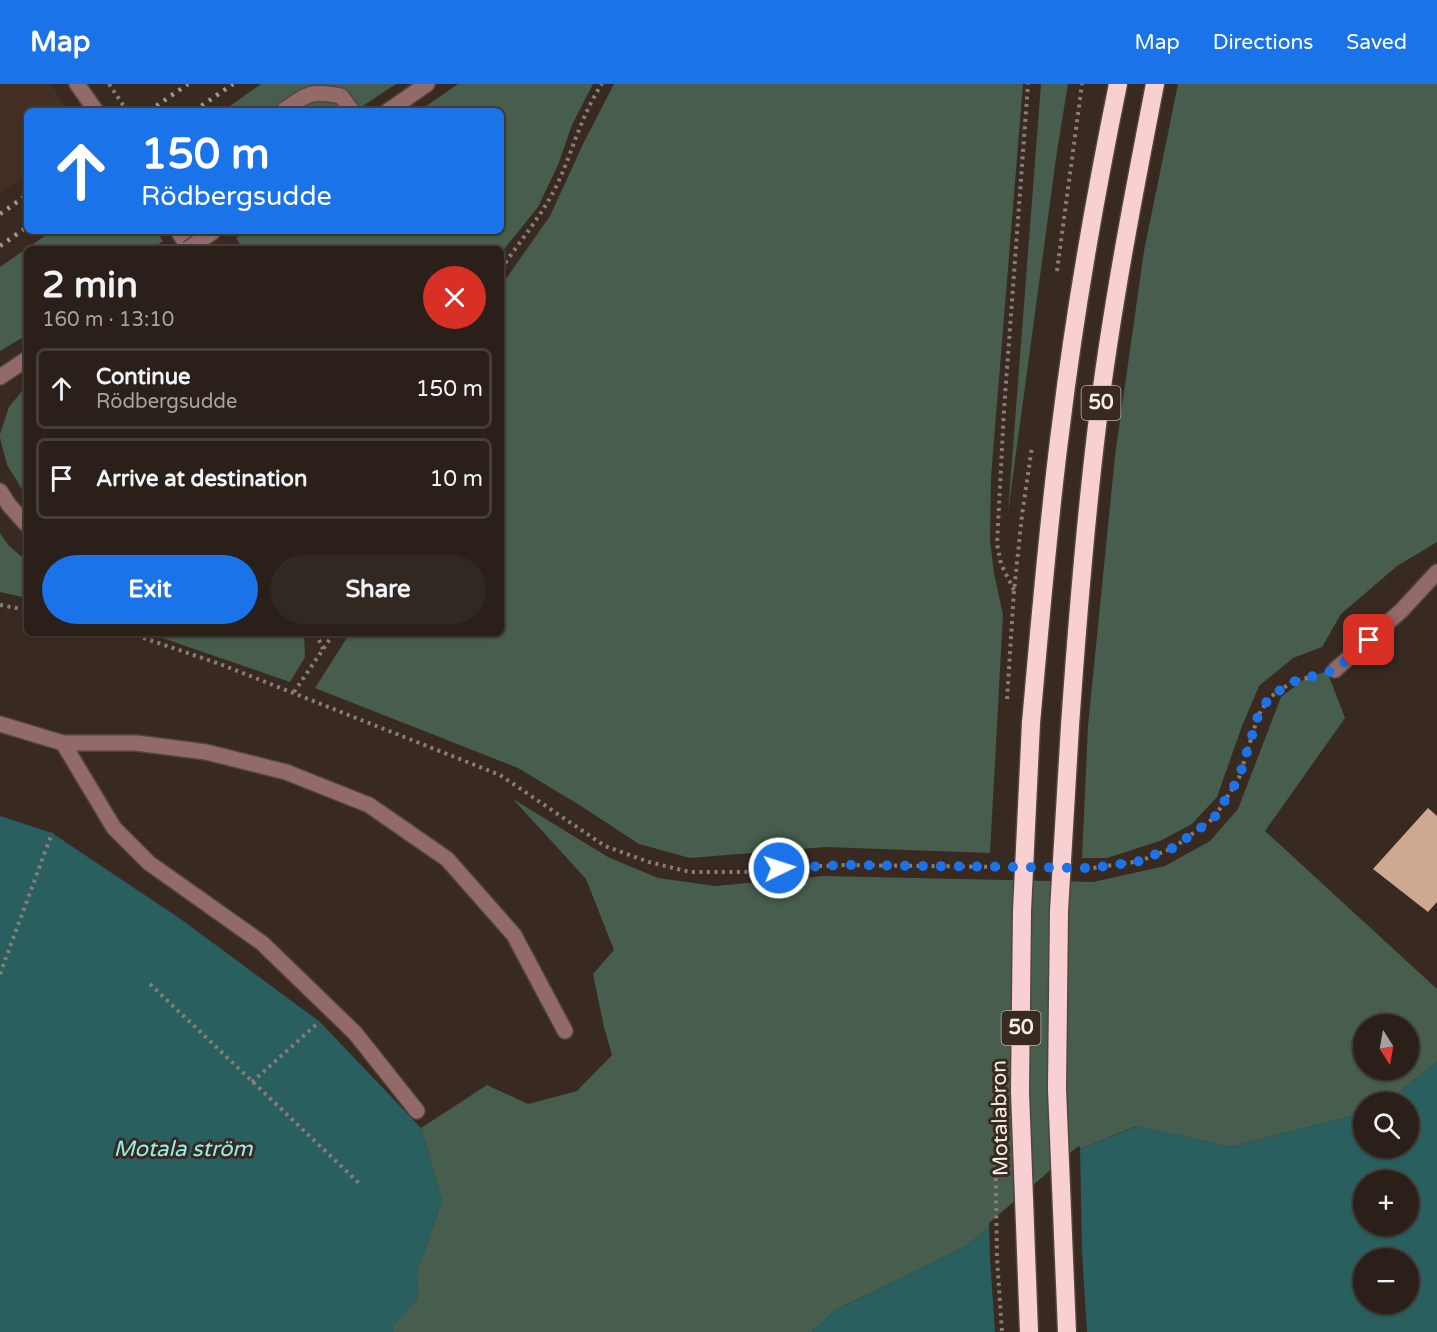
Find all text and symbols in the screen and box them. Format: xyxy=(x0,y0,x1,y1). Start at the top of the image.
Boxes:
text: Map xyxy=(30,25,90,59)
text: Map xyxy=(1134,30,1180,55)
text: Directions xyxy=(1213,30,1313,55)
text: Saved xyxy=(1346,30,1407,55)
text: 150 m xyxy=(141,129,270,180)
icon: ahead xyxy=(42,132,120,210)
text: Rödbergsudde xyxy=(141,180,332,213)
text: 2 min xyxy=(42,264,138,307)
button: close xyxy=(423,266,486,329)
text: 160 m · 13:10 xyxy=(42,308,174,332)
text: Continue xyxy=(96,364,191,390)
icon: ahead xyxy=(45,372,78,405)
text: 150 m xyxy=(416,376,483,402)
road number: 50 xyxy=(1082,386,1120,420)
text: Rödbergsudde xyxy=(96,390,237,414)
icon: arrive xyxy=(45,462,78,495)
text: Arrive at destination xyxy=(96,466,307,492)
text: 10 m xyxy=(429,466,483,492)
button: Exit xyxy=(42,555,258,624)
button: Share xyxy=(270,555,486,624)
pin xyxy=(1343,614,1394,665)
icon: arrive xyxy=(1352,623,1385,656)
position arrow xyxy=(747,836,811,900)
road number: 50 xyxy=(1002,1011,1040,1045)
north arrow xyxy=(1353,1014,1419,1080)
map controls xyxy=(1353,1014,1419,1314)
street label: Motalabron xyxy=(986,1060,1014,1176)
button: search xyxy=(1353,1092,1419,1158)
water label: Motala ström xyxy=(113,1136,253,1162)
button: + xyxy=(1353,1170,1419,1236)
button: − xyxy=(1353,1248,1419,1314)

